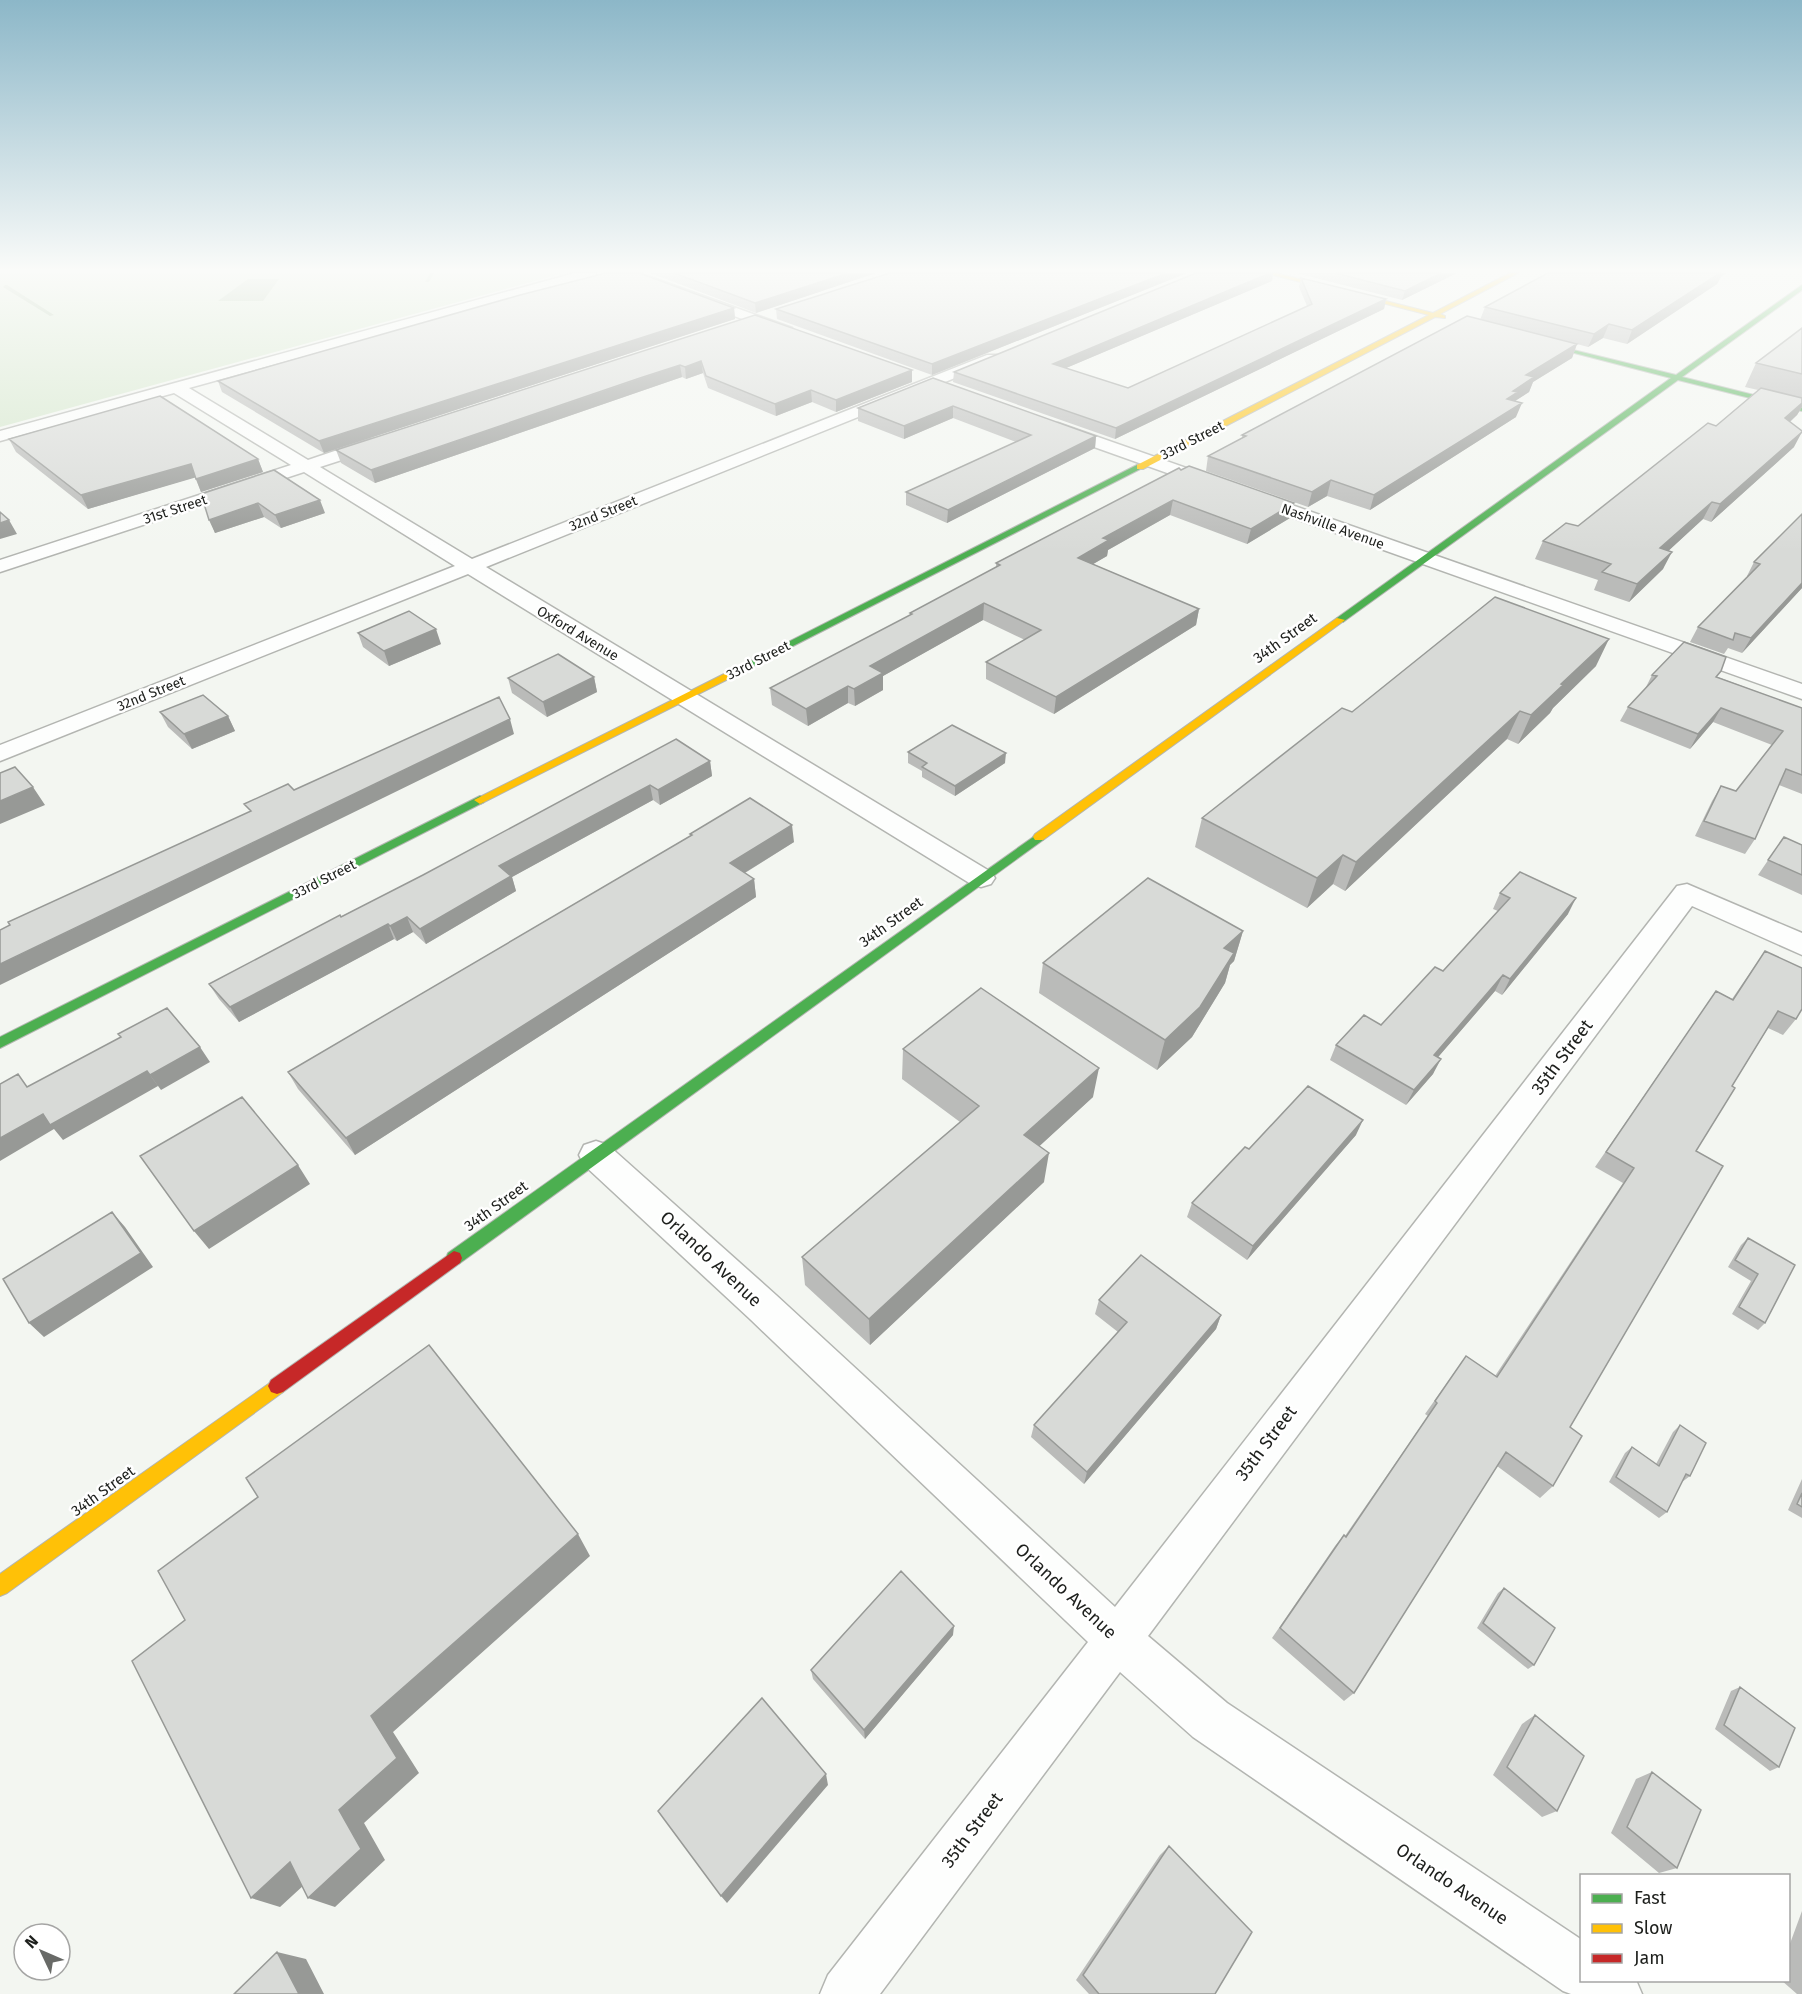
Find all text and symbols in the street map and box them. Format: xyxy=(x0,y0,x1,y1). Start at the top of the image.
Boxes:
street label: 33rd Street xyxy=(1158,417,1228,464)
street label: 31st Street xyxy=(141,491,210,528)
street label: 32nd Street xyxy=(567,492,641,535)
street label: Nashville Avenue xyxy=(1279,500,1387,553)
street label: Oxford Avenue xyxy=(534,602,622,665)
street label: 34th Street xyxy=(1250,609,1321,667)
street label: 33rd Street xyxy=(724,637,794,684)
street label: 32nd Street xyxy=(115,672,189,715)
street label: 33rd Street xyxy=(290,856,360,903)
street label: 34th Street xyxy=(856,893,927,951)
street label: 35th Street xyxy=(1527,1015,1598,1099)
street label: 34th Street xyxy=(461,1177,532,1235)
street label: Orlando Avenue xyxy=(656,1206,766,1312)
street label: 35th Street xyxy=(1231,1401,1302,1485)
street label: 34th Street xyxy=(68,1462,139,1520)
street label: Orlando Avenue xyxy=(1011,1538,1121,1644)
street label: 35th Street xyxy=(937,1788,1008,1872)
street label: Orlando Avenue xyxy=(1392,1838,1512,1930)
legend xyxy=(1580,1874,1790,1982)
text: Fast xyxy=(1634,1887,1667,1909)
text: Slow xyxy=(1634,1917,1673,1939)
north arrow xyxy=(12,1922,72,1982)
text: N xyxy=(21,1932,42,1952)
text: Jam xyxy=(1634,1947,1665,1969)

